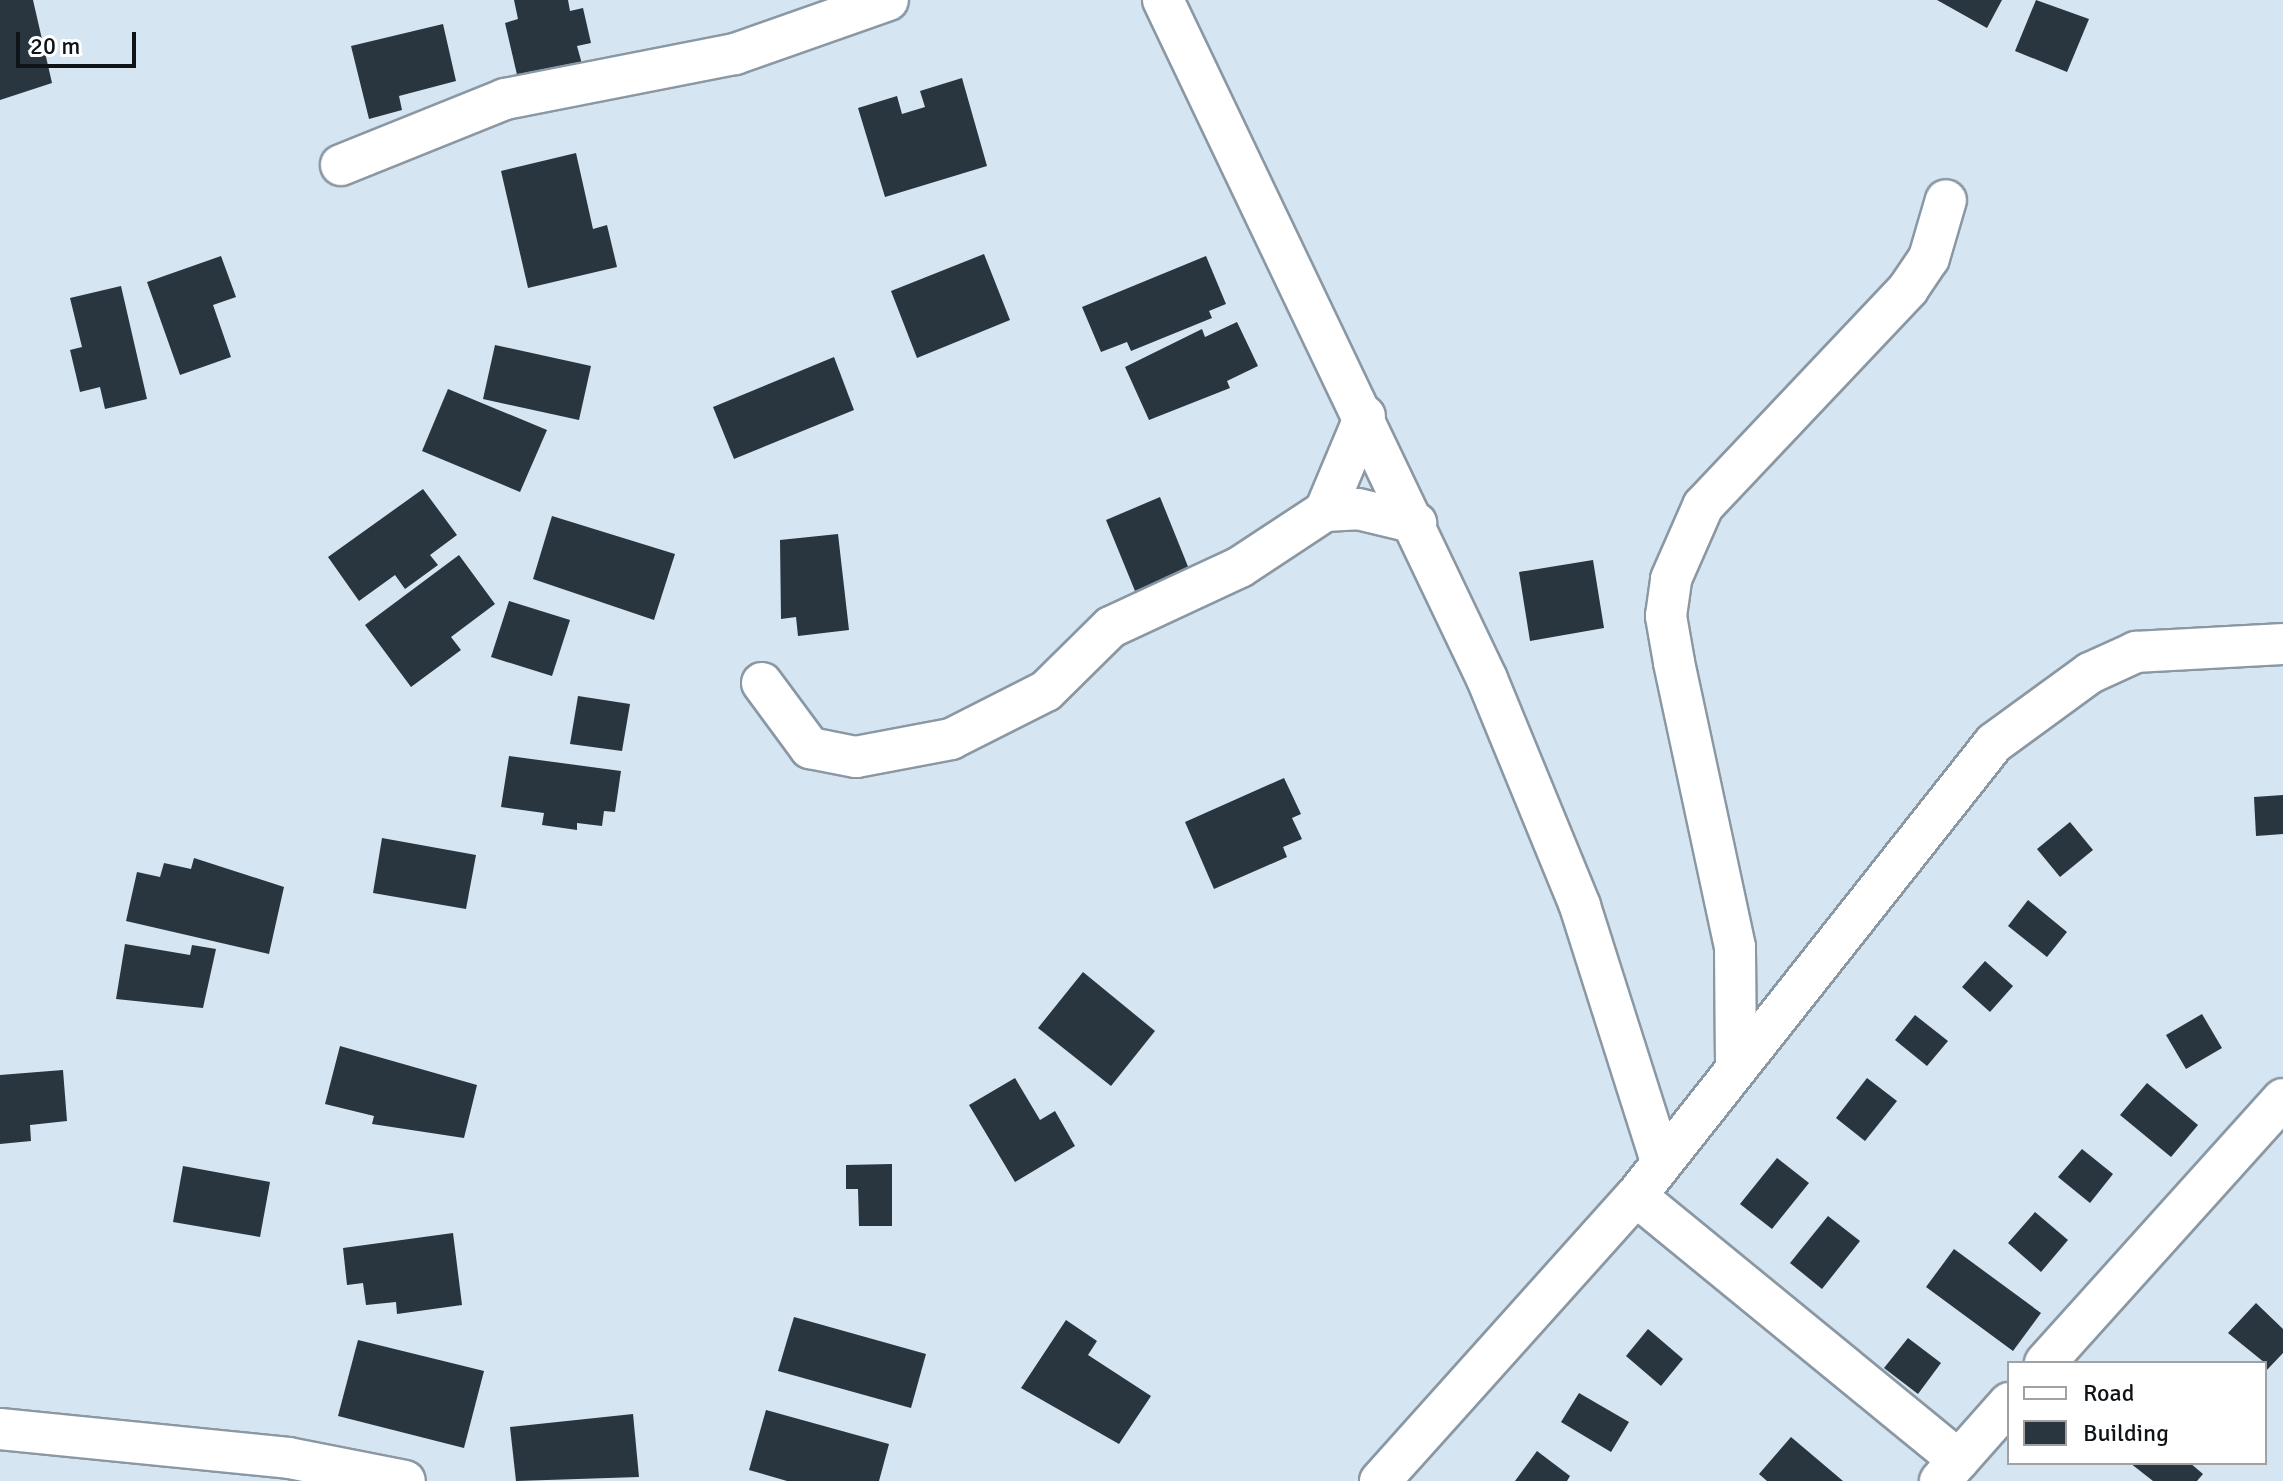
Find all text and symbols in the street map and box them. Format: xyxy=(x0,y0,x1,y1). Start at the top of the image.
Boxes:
scale bar xyxy=(20,16,140,66)
text: 20 m xyxy=(30,31,80,61)
legend xyxy=(2007,1361,2267,1465)
text: Road xyxy=(2083,1378,2134,1408)
text: Building xyxy=(2083,1418,2169,1448)

